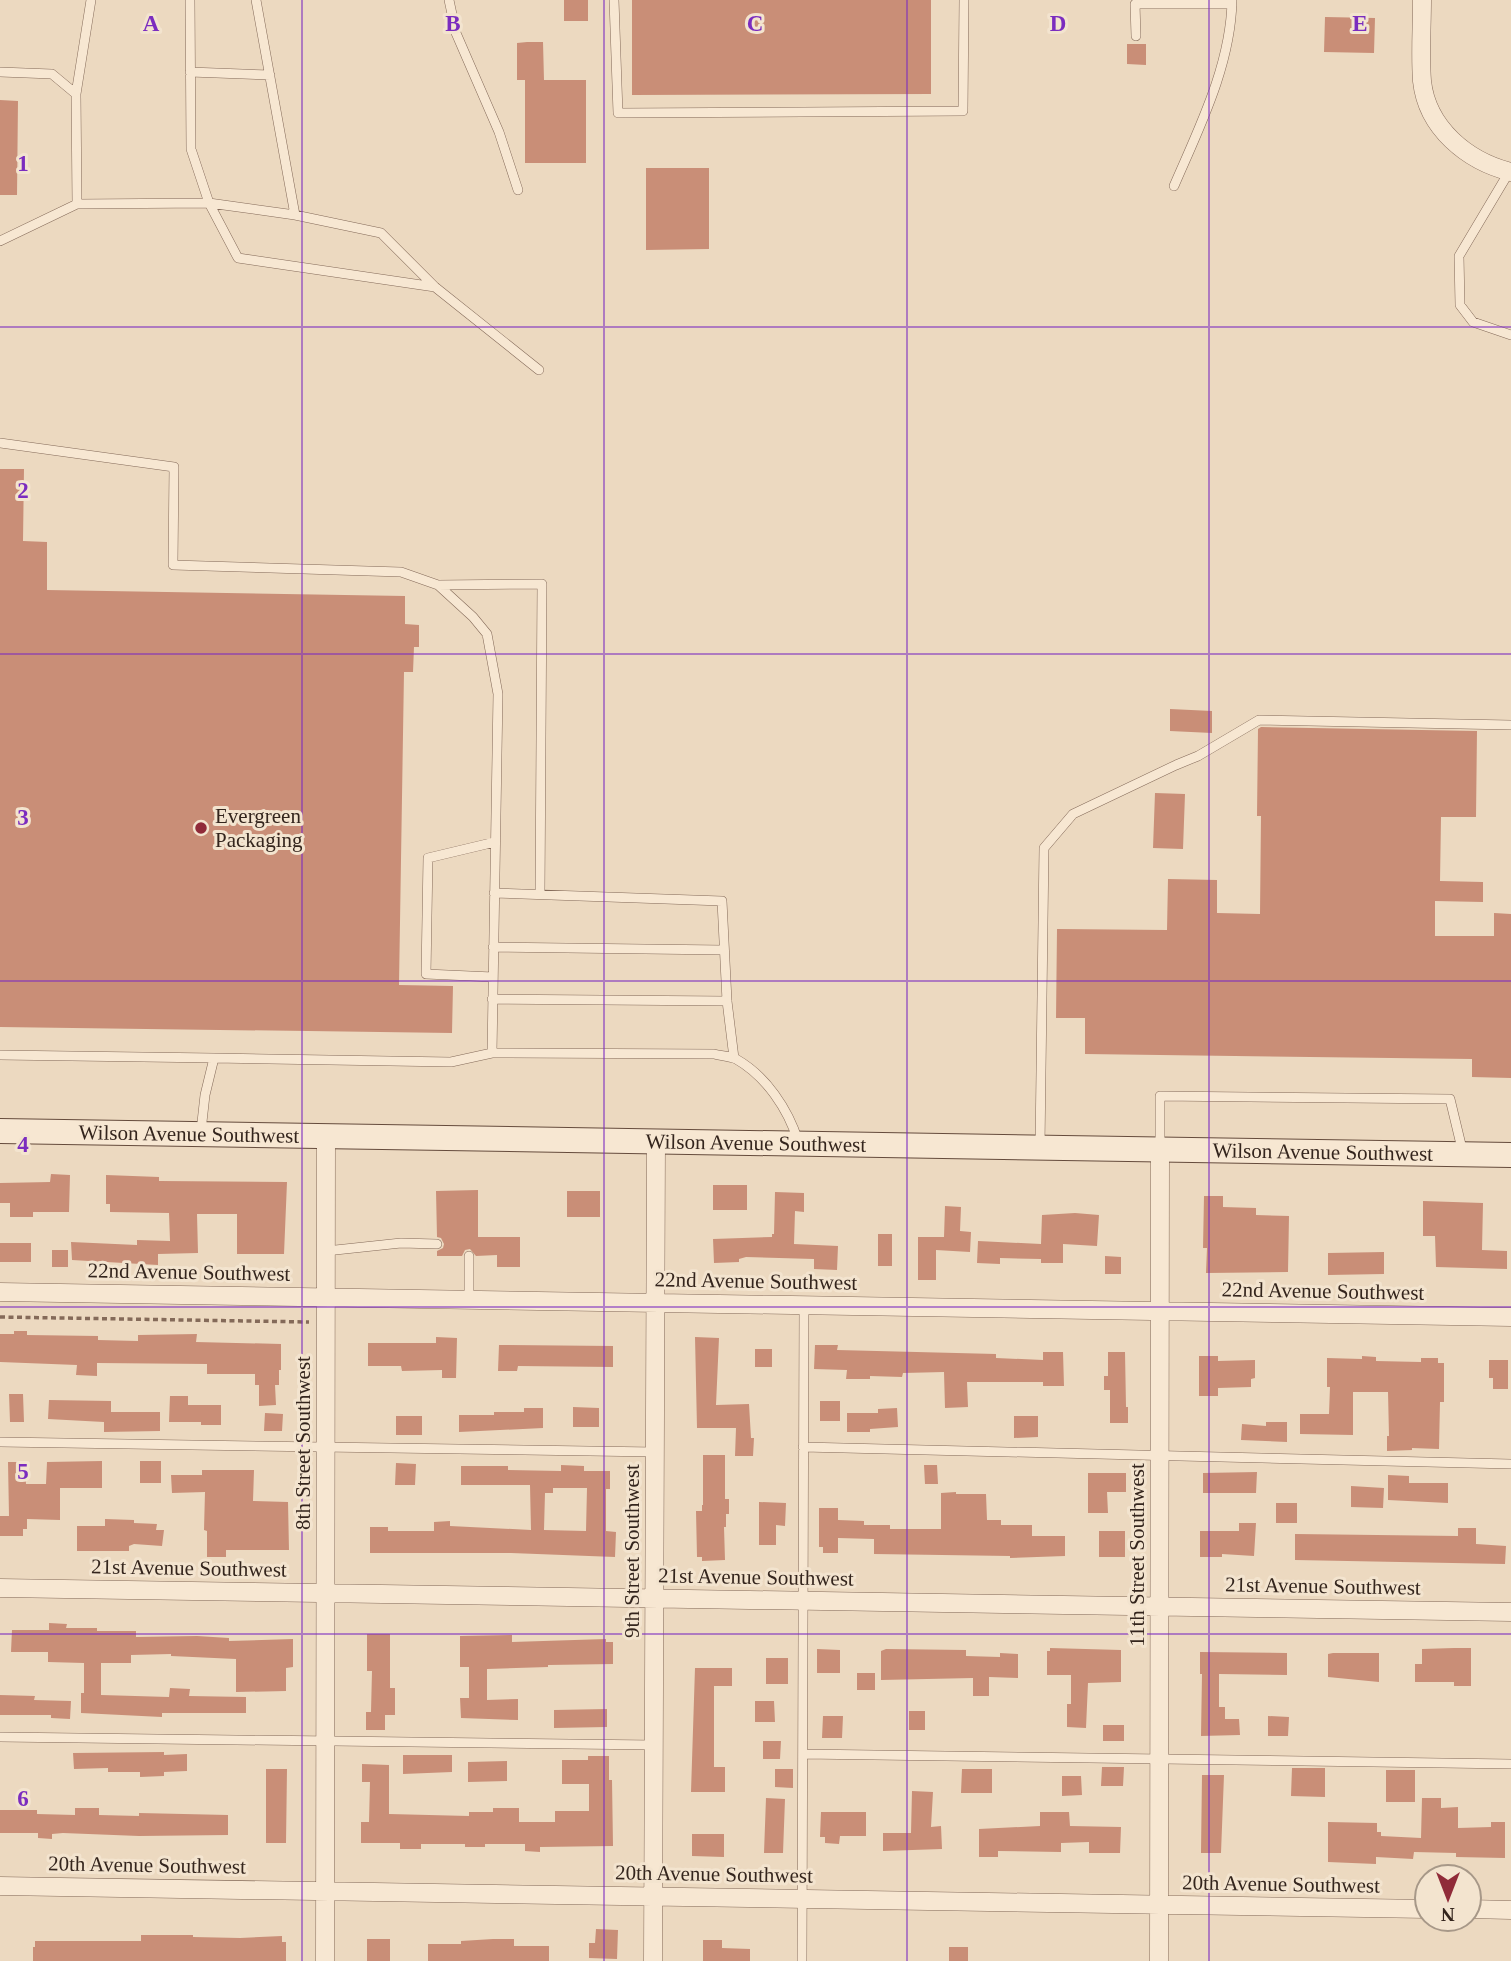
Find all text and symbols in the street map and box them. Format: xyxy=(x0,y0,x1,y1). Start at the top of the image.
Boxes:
text: A xyxy=(143,11,160,36)
text: B xyxy=(445,11,461,36)
text: C xyxy=(747,11,763,36)
text: D xyxy=(1050,11,1066,36)
text: E xyxy=(1352,11,1368,36)
text: 1 xyxy=(17,151,29,176)
text: 2 xyxy=(17,478,29,503)
place label: Evergreen Packaging xyxy=(215,804,303,852)
text: 3 xyxy=(17,805,29,830)
marker: Evergreen Packaging xyxy=(193,820,209,836)
street label: Wilson Avenue Southwest xyxy=(79,1120,300,1148)
street label: Wilson Avenue Southwest xyxy=(645,1129,867,1157)
text: 4 xyxy=(17,1132,29,1157)
street label: Wilson Avenue Southwest xyxy=(1212,1138,1433,1166)
street label: 22nd Avenue Southwest xyxy=(88,1258,291,1286)
street label: 22nd Avenue Southwest xyxy=(655,1267,858,1295)
street label: 22nd Avenue Southwest xyxy=(1222,1277,1425,1305)
street label: 8th Street Southwest xyxy=(291,1356,315,1530)
text: 5 xyxy=(17,1459,29,1484)
street label: 11th Street Southwest xyxy=(1125,1463,1149,1647)
street label: 9th Street Southwest xyxy=(620,1464,644,1638)
street label: 21st Avenue Southwest xyxy=(91,1554,287,1582)
street label: 21st Avenue Southwest xyxy=(658,1563,854,1591)
street label: 21st Avenue Southwest xyxy=(1225,1572,1421,1600)
text: 6 xyxy=(17,1786,29,1811)
street label: 20th Avenue Southwest xyxy=(48,1851,246,1879)
street label: 20th Avenue Southwest xyxy=(615,1860,813,1888)
north arrow xyxy=(1413,1863,1483,1933)
street label: 20th Avenue Southwest xyxy=(1182,1870,1380,1898)
text: N xyxy=(1441,1904,1455,1925)

